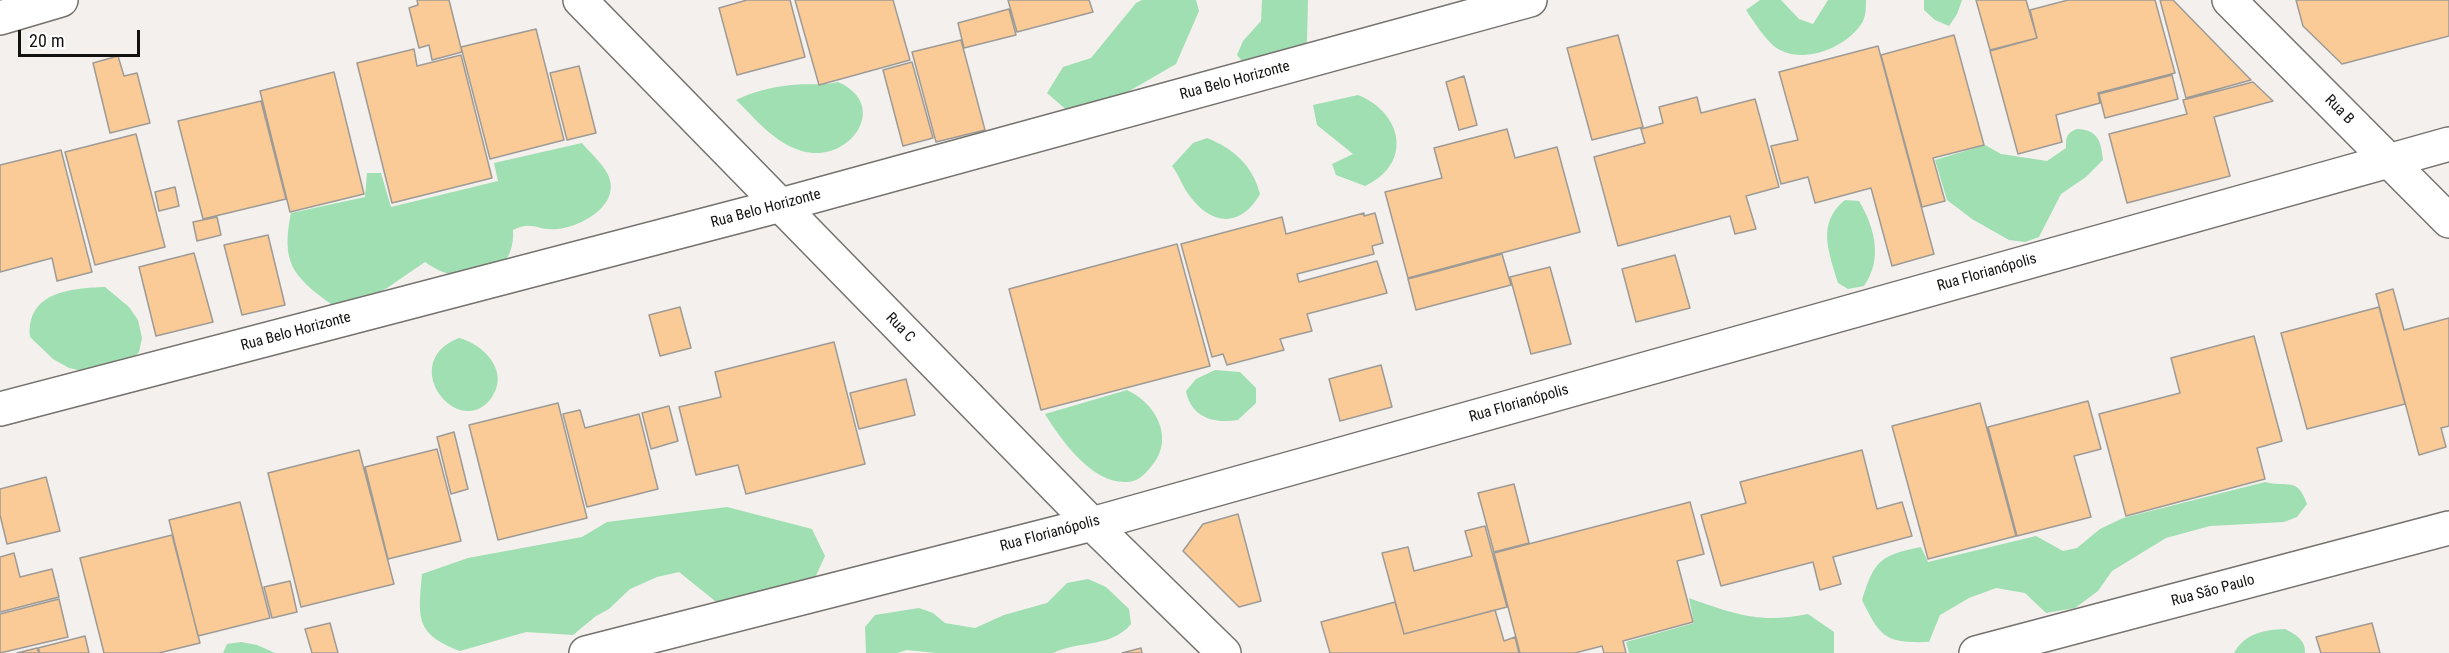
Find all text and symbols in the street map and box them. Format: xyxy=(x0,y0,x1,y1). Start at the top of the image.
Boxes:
scale bar xyxy=(21,18,142,56)
text: 20 m xyxy=(29,30,64,51)
street label: Rua Belo Horizonte xyxy=(1178,58,1292,104)
street label: Rua B xyxy=(2321,92,2357,128)
street label: Rua Belo Horizonte xyxy=(709,186,823,232)
street label: Rua Florianópolis xyxy=(1935,250,2039,296)
street label: Rua Belo Horizonte xyxy=(239,309,353,355)
street label: Rua C xyxy=(882,309,918,347)
street label: Rua Florianópolis xyxy=(1467,381,1571,427)
street label: Rua Florianópolis xyxy=(998,512,1102,556)
street label: Rua São Paulo xyxy=(2169,571,2257,611)

